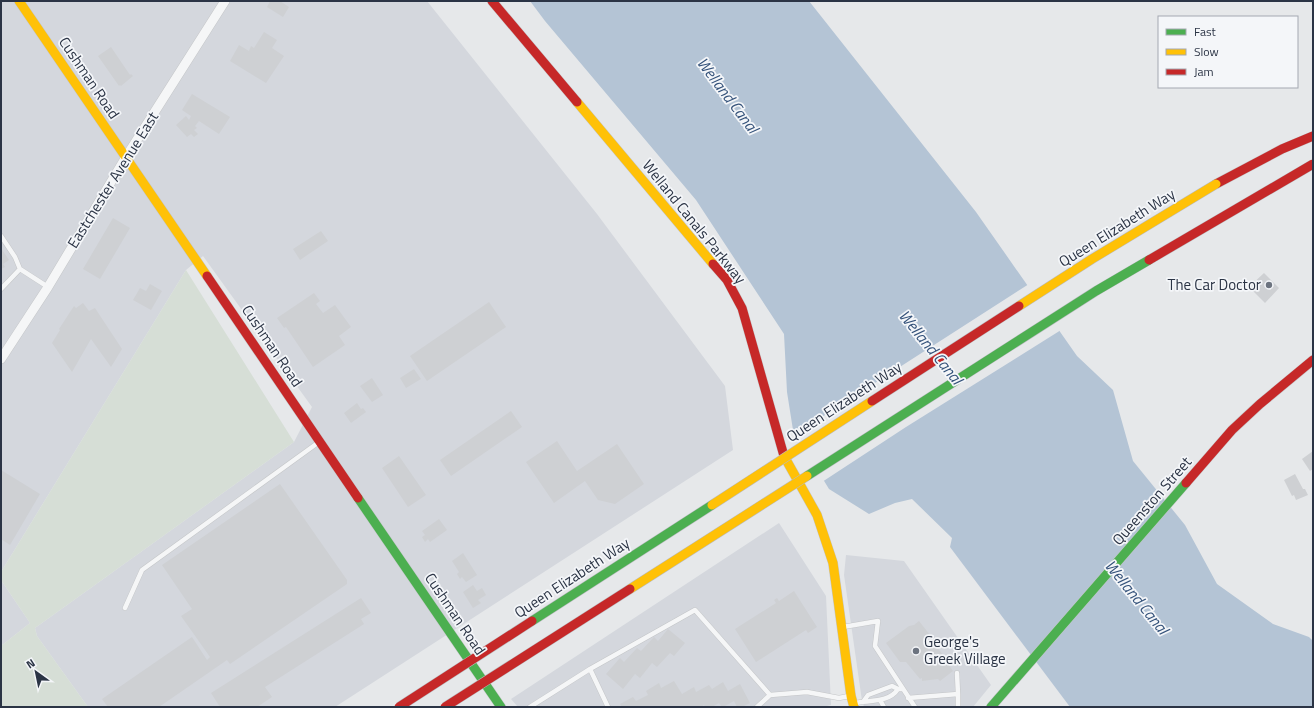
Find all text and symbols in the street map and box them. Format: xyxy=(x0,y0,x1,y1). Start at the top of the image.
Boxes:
legend xyxy=(1158,16,1298,88)
text: Fast xyxy=(1194,22,1217,41)
street label: Cushman Road xyxy=(53,32,125,123)
text: Slow xyxy=(1194,42,1219,61)
water label: Welland Canal xyxy=(691,52,766,139)
text: Jam xyxy=(1194,62,1214,81)
street label: Eastchester Avenue East xyxy=(61,107,164,252)
street label: Welland Canals Parkway xyxy=(637,155,752,289)
street label: Queen Elizabeth Way xyxy=(1054,182,1179,273)
place label: The Car Doctor xyxy=(1168,273,1261,296)
marker: The Car Doctor xyxy=(1264,280,1274,290)
street label: Cushman Road xyxy=(236,300,308,391)
water label: Welland Canal xyxy=(893,304,970,391)
street label: Queen Elizabeth Way xyxy=(781,356,906,448)
street label: Queenston Street xyxy=(1106,451,1197,550)
street label: Queen Elizabeth Way xyxy=(509,532,634,624)
water label: Welland Canal xyxy=(1099,554,1176,641)
street label: Cushman Road xyxy=(419,568,491,659)
place label: George's Greek Village xyxy=(924,630,1006,670)
marker: George's Greek Village xyxy=(911,646,921,656)
north arrow xyxy=(16,652,56,692)
text: N xyxy=(23,655,38,672)

